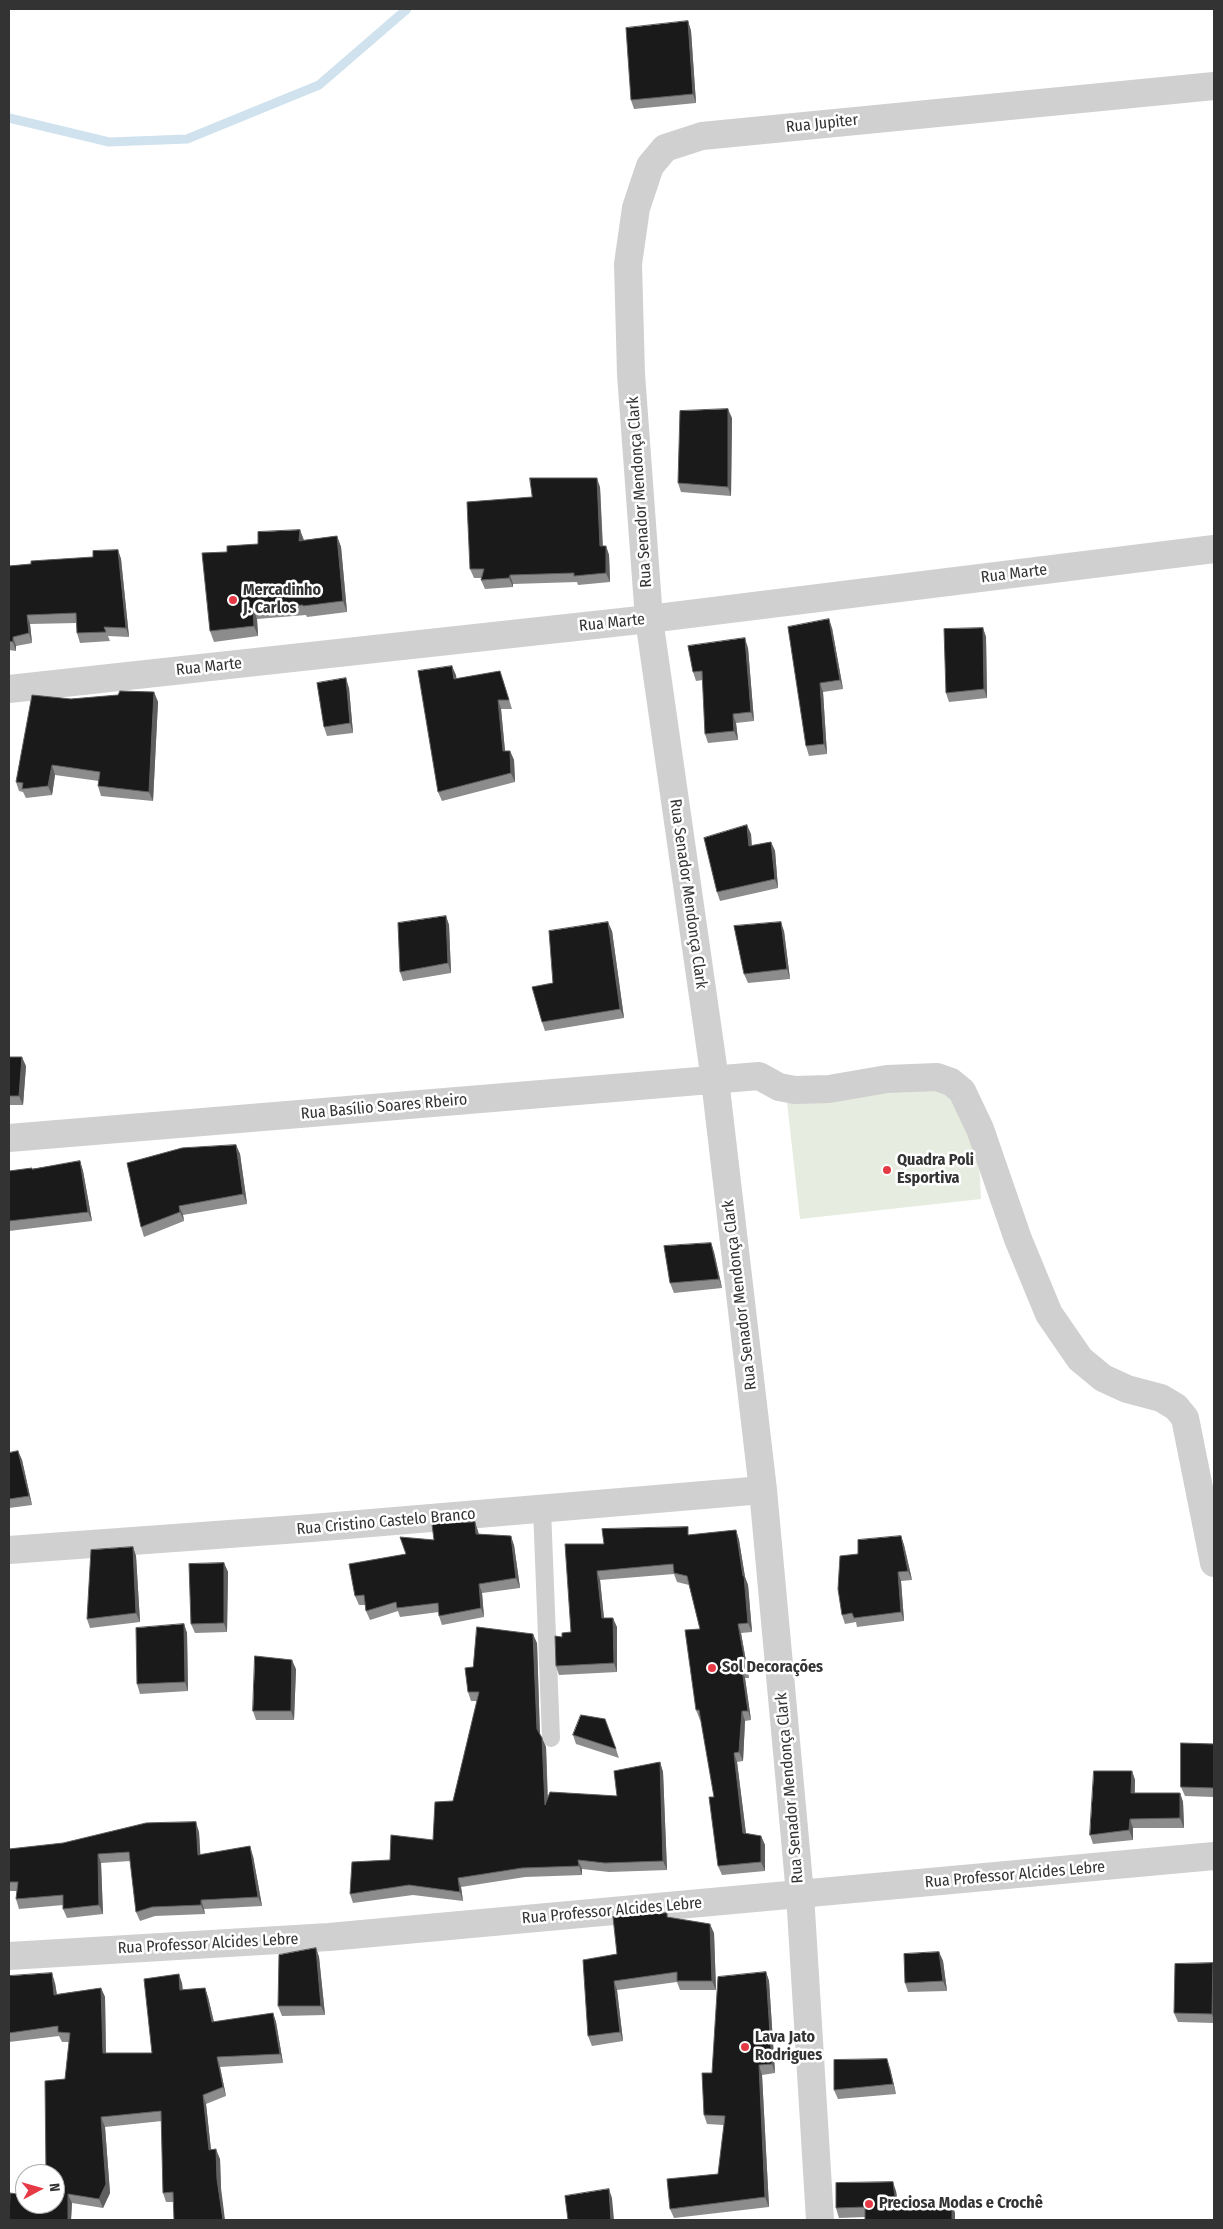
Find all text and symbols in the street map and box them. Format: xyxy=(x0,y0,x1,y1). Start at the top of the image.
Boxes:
street label: Rua Jupiter xyxy=(785,111,859,137)
street label: Rua Senador Mendonça Clark xyxy=(624,396,656,588)
street label: Rua Marte xyxy=(980,560,1048,588)
place label: Mercadinho J. Carlos xyxy=(243,581,321,619)
marker: Mercadinho J. Carlos xyxy=(227,594,239,606)
street label: Rua Marte xyxy=(578,610,646,636)
street label: Rua Marte xyxy=(175,654,243,680)
street label: Rua Senador Mendonça Clark xyxy=(665,798,711,990)
street label: Rua Basílio Soares Rbeiro xyxy=(300,1090,468,1124)
place label: Quadra Poli Esportiva xyxy=(897,1151,974,1189)
marker: Quadra Poli Esportiva xyxy=(881,1164,893,1176)
street label: Rua Senador Mendonça Clark xyxy=(719,1199,761,1391)
street label: Rua Cristino Castelo Branco xyxy=(296,1505,476,1539)
place label: Sol Decorações xyxy=(722,1658,823,1678)
marker: Sol Decorações xyxy=(706,1662,718,1674)
street label: Rua Senador Mendonça Clark xyxy=(772,1692,808,1884)
street label: Rua Professor Alcides Lebre xyxy=(924,1858,1106,1892)
street label: Rua Professor Alcides Lebre xyxy=(521,1894,703,1928)
street label: Rua Professor Alcides Lebre xyxy=(117,1930,299,1958)
place label: Lava Jato Rodrigues xyxy=(755,2028,822,2066)
marker: Lava Jato Rodrigues xyxy=(739,2041,751,2053)
north arrow xyxy=(15,2164,65,2214)
text: N xyxy=(46,2182,63,2193)
place label: Preciosa Modas e Crochê xyxy=(879,2194,1043,2214)
marker: Preciosa Modas e Crochê xyxy=(863,2198,875,2210)

